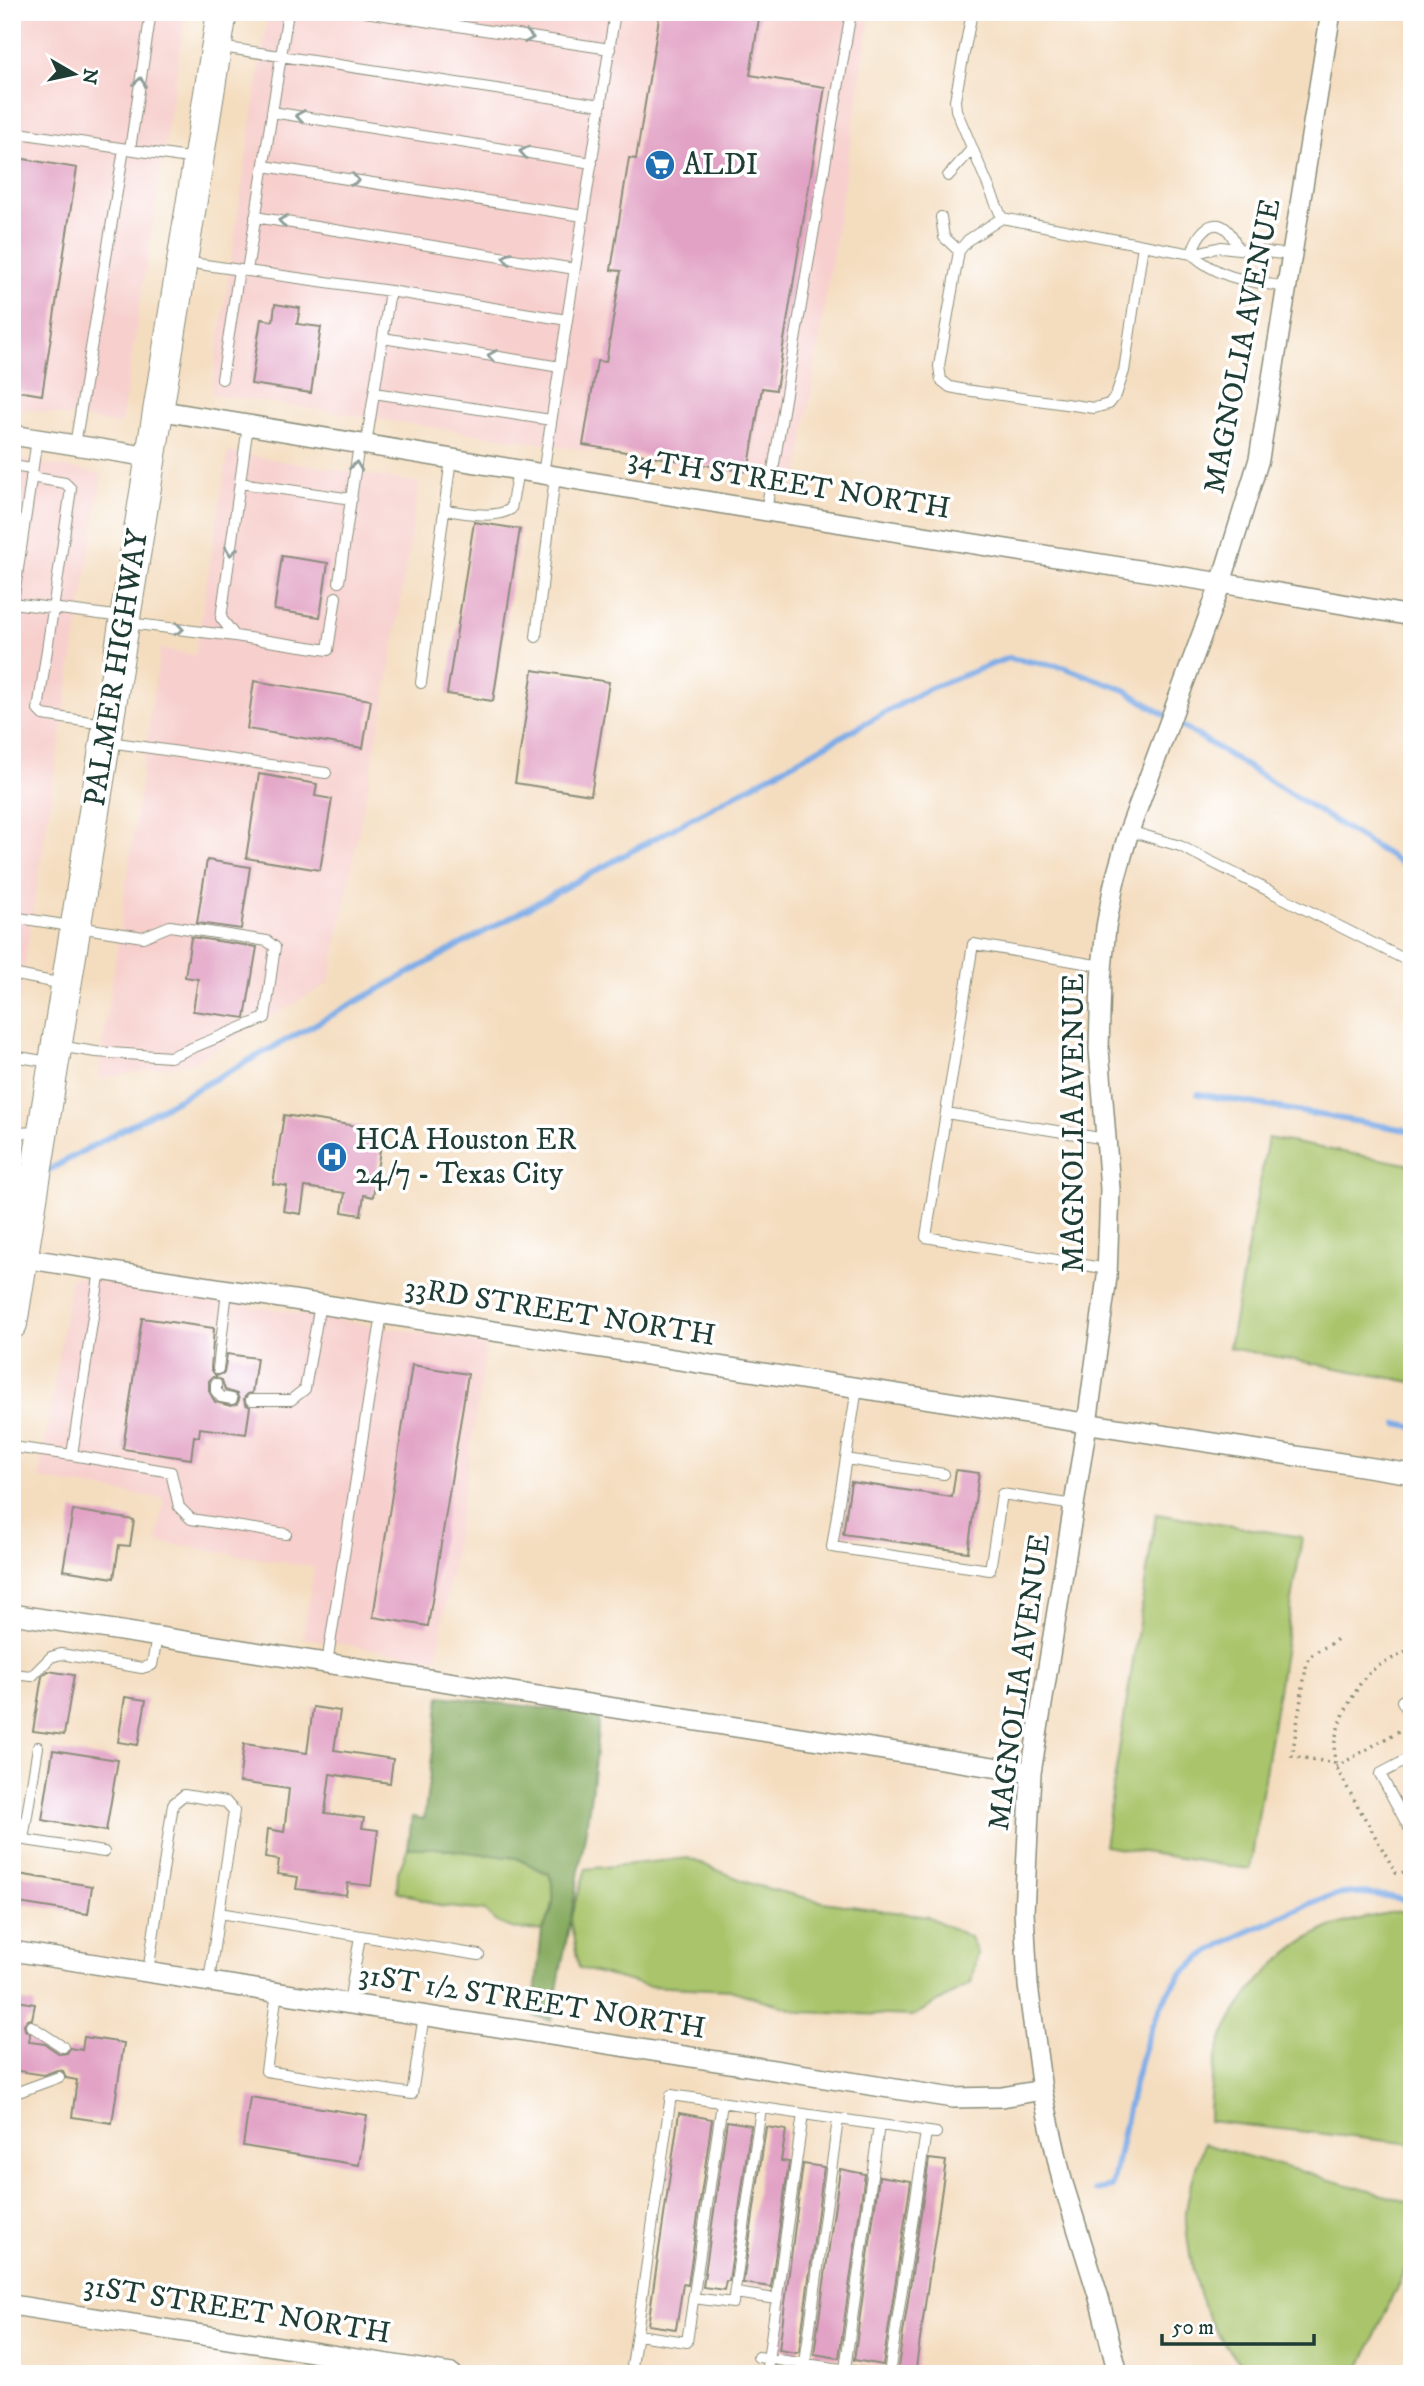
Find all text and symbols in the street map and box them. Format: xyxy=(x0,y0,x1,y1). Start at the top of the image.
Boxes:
one-way arrow xyxy=(523,29,535,44)
north arrow xyxy=(38,38,108,108)
text: N xyxy=(77,67,102,86)
one-way arrow xyxy=(132,76,147,88)
one-way arrow xyxy=(294,109,305,124)
one-way arrow xyxy=(518,145,530,160)
place label: ALDI xyxy=(683,147,758,184)
supermarket icon: ALDI xyxy=(643,148,677,182)
one-way arrow xyxy=(349,172,361,187)
street label: MAGNOLIA AVENUE xyxy=(1196,195,1290,497)
one-way arrow xyxy=(277,214,289,229)
one-way arrow xyxy=(502,251,513,266)
one-way arrow xyxy=(486,349,498,364)
street label: 34TH STREET NORTH xyxy=(625,440,953,528)
one-way arrow xyxy=(348,460,363,472)
street label: PALMER HIGHWAY xyxy=(77,526,157,809)
one-way arrow xyxy=(223,545,238,556)
one-way arrow xyxy=(173,622,185,637)
street label: MAGNOLIA AVENUE xyxy=(1056,973,1093,1273)
place label: HCA Houston ER 24/7 - Texas City xyxy=(355,1122,577,1193)
hospital icon: HCA Houston ER 24/7 - Texas City xyxy=(315,1140,349,1174)
street label: 33RD STREET NORTH xyxy=(402,1269,718,1355)
street label: MAGNOLIA AVENUE xyxy=(981,1531,1059,1833)
street label: 31ST 1/2 STREET NORTH xyxy=(356,1956,708,2048)
street label: 31ST STREET NORTH xyxy=(81,2267,393,2353)
scale bar xyxy=(1162,2302,1314,2346)
text: 50 m xyxy=(1172,2315,1214,2341)

